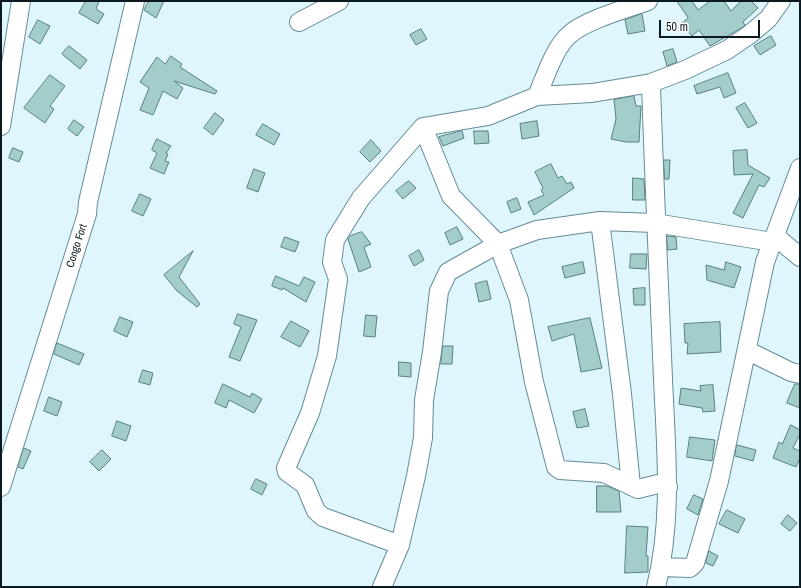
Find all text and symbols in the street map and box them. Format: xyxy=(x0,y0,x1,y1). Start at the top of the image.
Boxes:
scale bar xyxy=(661,12,762,38)
text: 50 m xyxy=(666,19,688,35)
street label: Congo Fort xyxy=(64,223,90,269)

